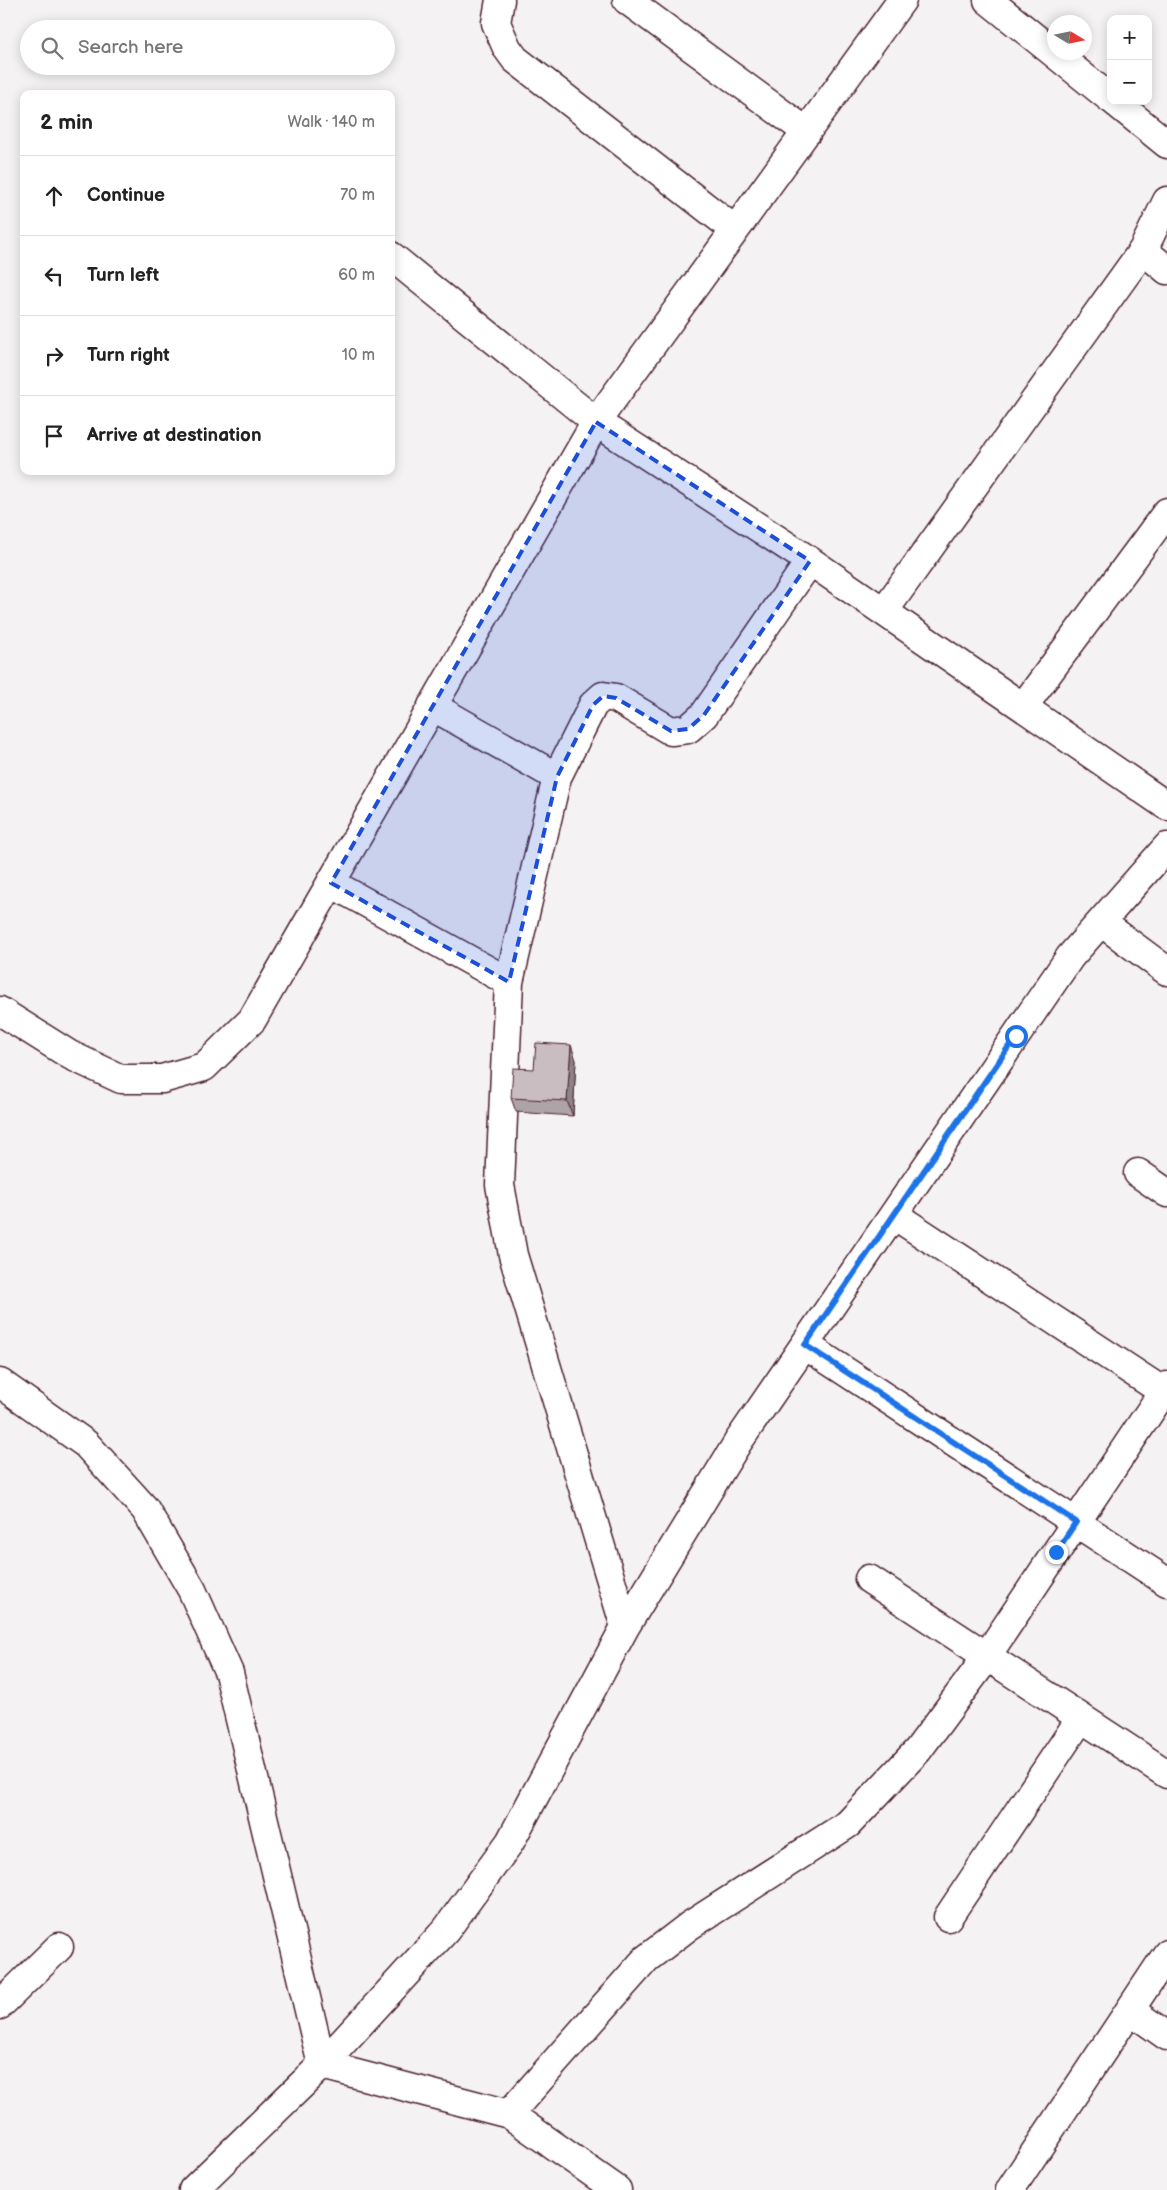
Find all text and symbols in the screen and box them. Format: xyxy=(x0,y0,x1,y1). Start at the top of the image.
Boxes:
north arrow xyxy=(1047,15,1092,60)
map controls xyxy=(1107,15,1152,105)
button: + xyxy=(1107,15,1152,60)
search box xyxy=(20,20,395,75)
icon: search xyxy=(38,34,66,62)
text: Search here xyxy=(78,36,183,59)
button: − xyxy=(1107,60,1152,105)
text: 2 min xyxy=(40,110,93,135)
text: Walk · 140 m xyxy=(288,113,375,132)
icon: ahead xyxy=(40,182,68,210)
text: Continue xyxy=(87,184,165,207)
text: 70 m xyxy=(340,186,375,205)
icon: left xyxy=(40,262,68,290)
text: Turn left xyxy=(87,264,159,287)
text: 60 m xyxy=(338,266,375,285)
icon: right xyxy=(40,342,68,370)
text: Turn right xyxy=(87,344,170,367)
text: 10 m xyxy=(342,346,375,365)
icon: arrive xyxy=(40,422,68,450)
text: Arrive at destination xyxy=(87,424,262,447)
route start xyxy=(1005,1025,1028,1048)
route end xyxy=(1045,1541,1068,1564)

